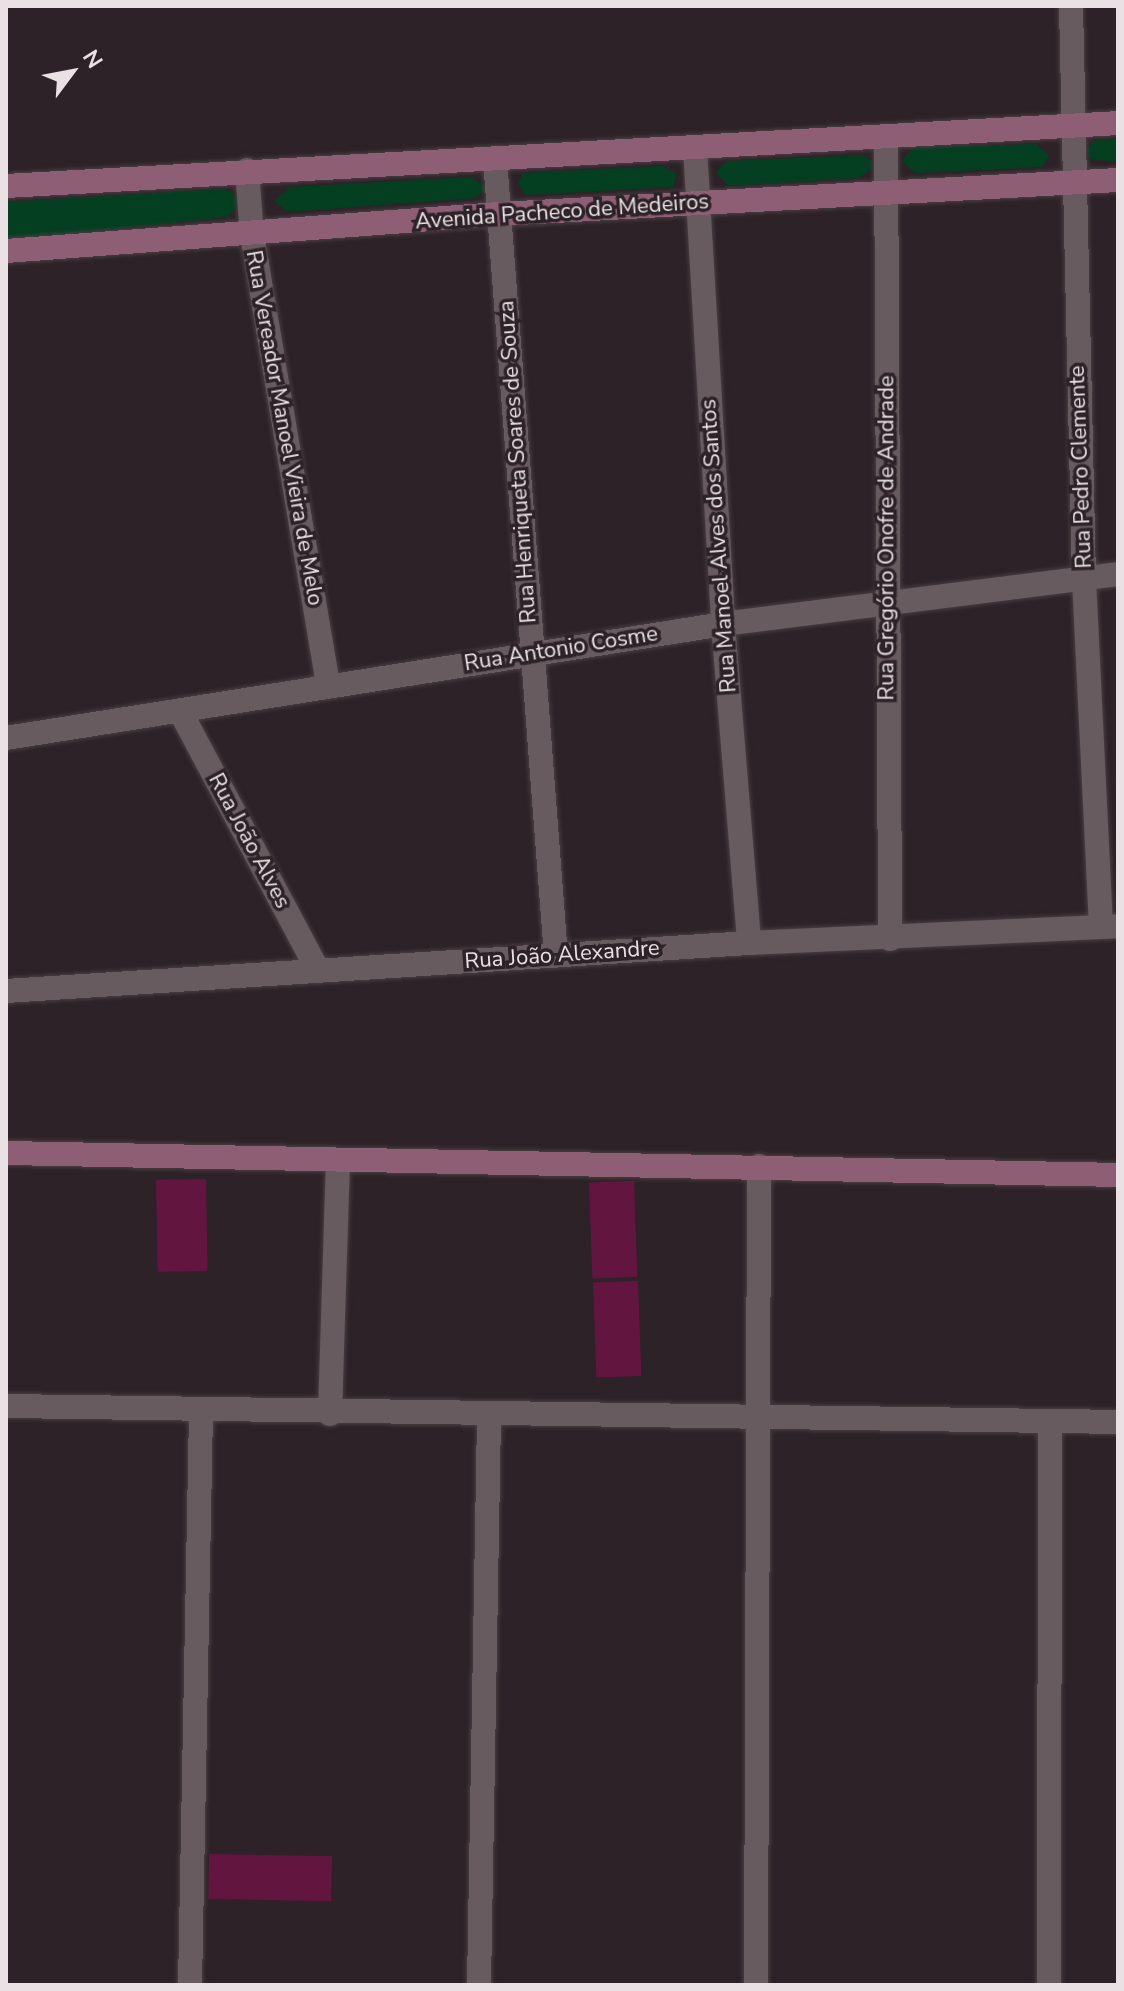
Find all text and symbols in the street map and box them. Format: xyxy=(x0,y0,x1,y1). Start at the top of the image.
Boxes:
north arrow xyxy=(32,32,112,112)
text: N xyxy=(75,44,109,74)
street label: Avenida Pacheco de Medeiros xyxy=(414,189,710,235)
street label: Rua Vereador Manoel Vieira de Melo xyxy=(240,248,328,608)
street label: Rua Henriqueta Soares de Souza xyxy=(494,300,542,624)
street label: Rua Pedro Clemente xyxy=(1064,365,1098,569)
street label: Rua Gregório Onofre de Andrade xyxy=(874,375,900,701)
street label: Rua Manoel Alves dos Santos xyxy=(696,398,742,694)
street label: Rua Antonio Cosme xyxy=(462,621,660,677)
street label: Rua João Alves xyxy=(202,769,296,913)
street label: Rua João Alexandre xyxy=(464,935,660,975)

